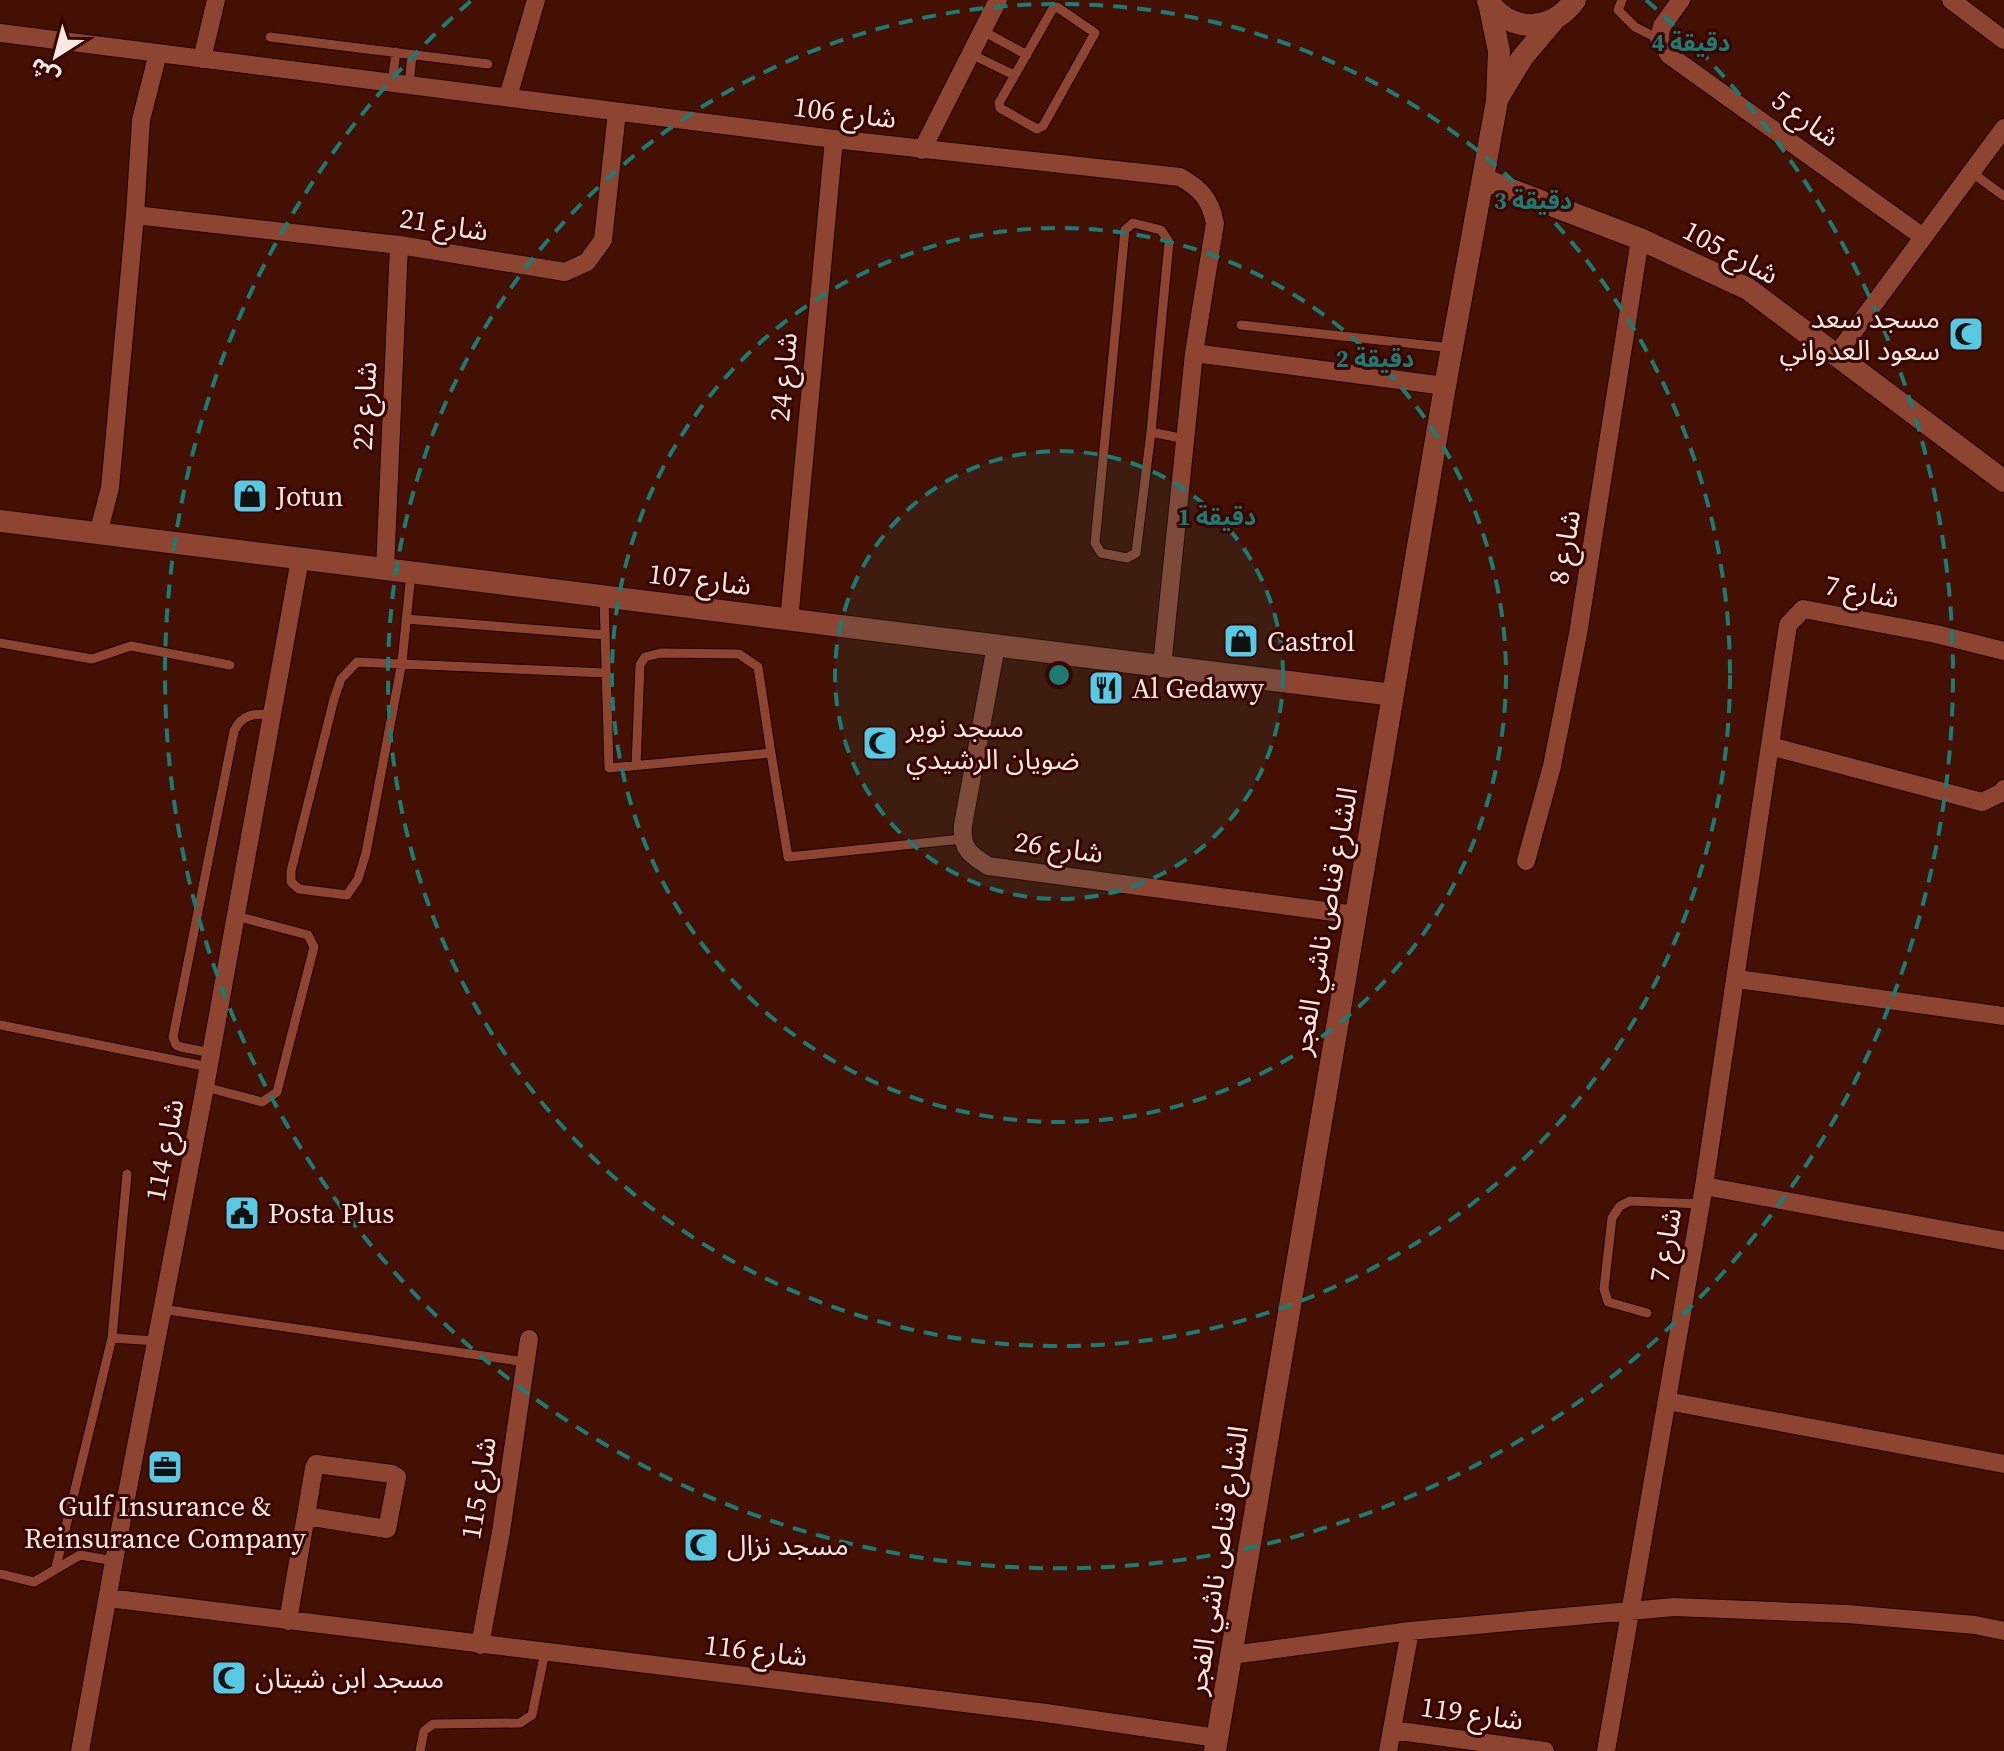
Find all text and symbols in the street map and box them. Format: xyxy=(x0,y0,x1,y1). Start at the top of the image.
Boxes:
north arrow xyxy=(16,16,96,96)
text: 4 دقيقة xyxy=(1652,26,1730,59)
text: ش xyxy=(23,51,65,93)
street label: شارع 5 xyxy=(1763,81,1848,157)
street label: شارع 106 xyxy=(791,87,898,139)
text: 3 دقيقة xyxy=(1494,184,1572,217)
street label: شارع 21 xyxy=(397,198,491,252)
street label: شارع 105 xyxy=(1676,211,1785,295)
place label: مسجد سعد سعود العدواني xyxy=(1780,299,1940,371)
mosque icon: مسجد سعد سعود العدواني xyxy=(1947,315,1985,353)
street label: شارع 24 xyxy=(760,331,808,423)
text: 2 دقيقة xyxy=(1336,342,1414,375)
street label: شارع 22 xyxy=(343,361,387,452)
shop icon: Jotun xyxy=(231,477,269,515)
place label: Jotun xyxy=(275,477,343,515)
text: 1 دقيقة xyxy=(1178,500,1256,533)
street label: شارع 8 xyxy=(1539,507,1591,588)
street label: شارع 107 xyxy=(646,554,753,606)
street label: شارع 7 xyxy=(1821,565,1902,619)
shop icon: Castrol xyxy=(1222,622,1260,660)
place label: Castrol xyxy=(1267,622,1355,660)
centre of rings xyxy=(1045,661,1073,689)
restaurant icon: Al Gedawy xyxy=(1087,669,1125,707)
place label: Al Gedawy xyxy=(1132,669,1265,707)
place label: مسجد نوير ضويان الرشيدي xyxy=(905,708,1080,780)
mosque icon: مسجد نوير ضويان الرشيدي xyxy=(861,724,899,762)
street label: الشارع قناص ناشي الفجر xyxy=(1282,784,1369,1060)
street label: شارع 26 xyxy=(1012,822,1106,874)
street label: شارع 114 xyxy=(136,1096,194,1205)
public building icon: Posta Plus xyxy=(223,1194,261,1232)
place label: Posta Plus xyxy=(268,1194,394,1232)
street label: شارع 7 xyxy=(1640,1205,1692,1286)
street label: الشارع قناص ناشي الفجر xyxy=(1177,1423,1259,1699)
street label: شارع 115 xyxy=(451,1434,507,1542)
office icon: Gulf Insurance & Reinsurance Company xyxy=(146,1448,184,1486)
place label: Gulf Insurance & Reinsurance Company xyxy=(24,1487,307,1557)
mosque icon: مسجد نزال xyxy=(682,1526,720,1564)
place label: مسجد نزال xyxy=(727,1526,849,1564)
street label: شارع 116 xyxy=(702,1625,809,1677)
mosque icon: مسجد ابن شيتان xyxy=(210,1659,248,1697)
place label: مسجد ابن شيتان xyxy=(255,1659,444,1697)
street label: شارع 119 xyxy=(1418,1687,1526,1741)

